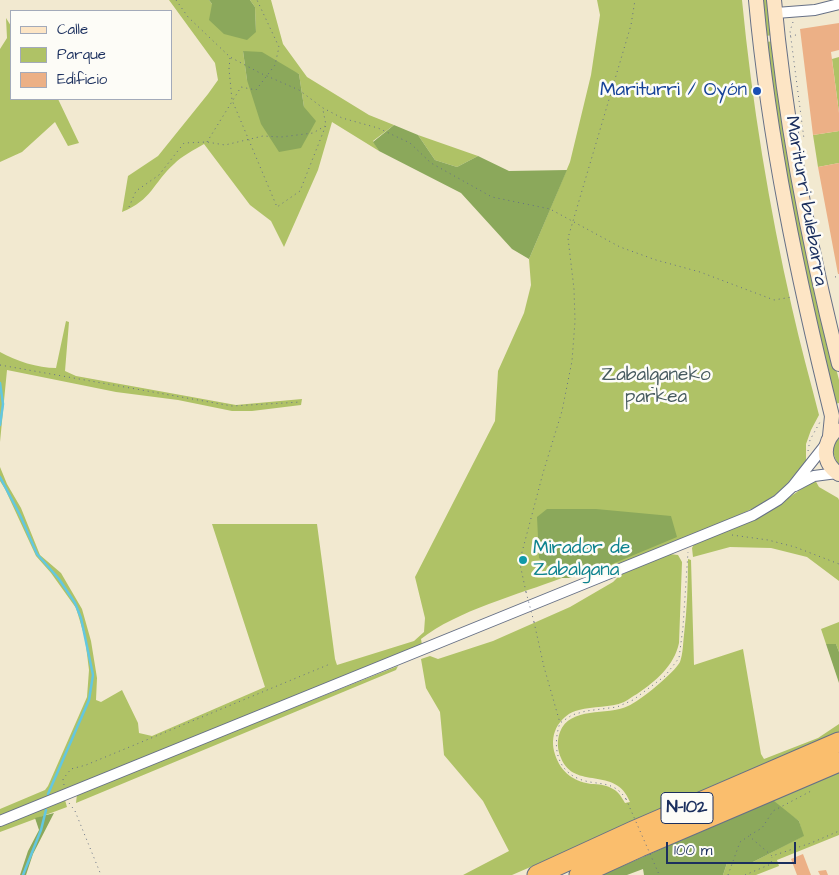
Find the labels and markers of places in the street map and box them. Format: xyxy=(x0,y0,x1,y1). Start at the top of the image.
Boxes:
place label: Mariturri / Oyón xyxy=(600,80,747,102)
marker: Mariturri / Oyón xyxy=(751,85,763,97)
place label: Mirador de Zabalgana xyxy=(533,538,630,582)
marker: Mirador de Zabalgana xyxy=(517,554,529,566)

